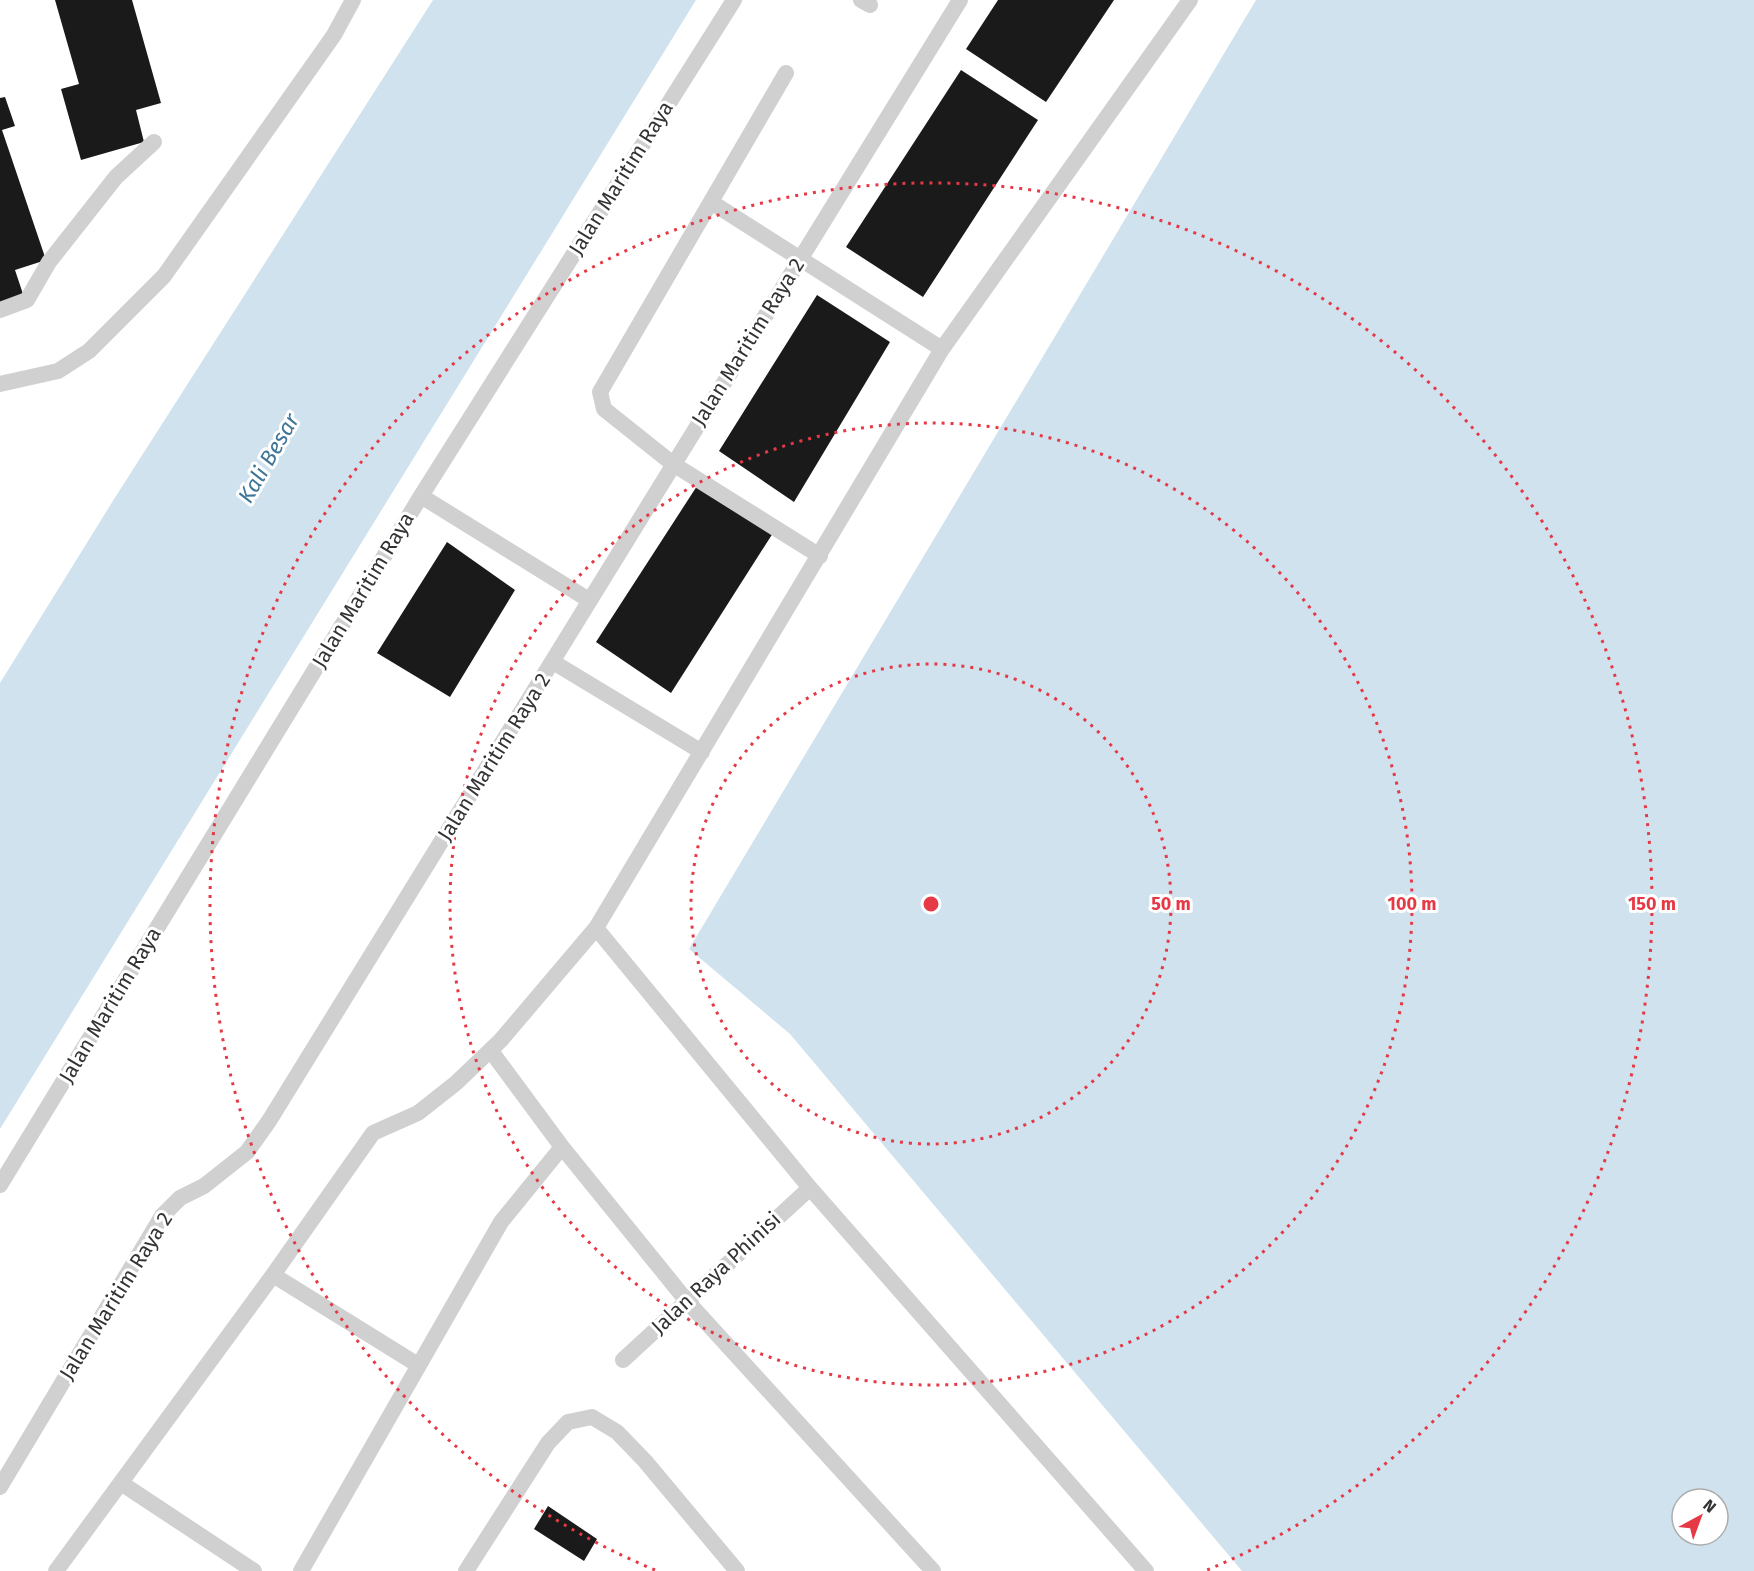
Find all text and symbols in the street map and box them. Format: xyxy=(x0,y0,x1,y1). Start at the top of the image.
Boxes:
street label: Jalan Maritim Raya xyxy=(563,96,679,260)
street label: Jalan Maritim Raya 2 xyxy=(686,253,810,431)
water label: Kali Besar xyxy=(232,408,305,508)
street label: Jalan Maritim Raya xyxy=(306,508,420,672)
street label: Jalan Maritim Raya 2 xyxy=(432,668,556,846)
text: 50 m xyxy=(1151,893,1191,915)
text: 100 m xyxy=(1388,893,1436,915)
text: 150 m xyxy=(1628,893,1676,915)
centre of rings xyxy=(921,894,941,914)
street label: Jalan Maritim Raya xyxy=(53,923,167,1087)
street label: Jalan Raya Phinisi xyxy=(646,1206,786,1340)
street label: Jalan Maritim Raya 2 xyxy=(54,1207,178,1385)
north arrow xyxy=(1670,1487,1730,1547)
text: N xyxy=(1699,1495,1720,1517)

